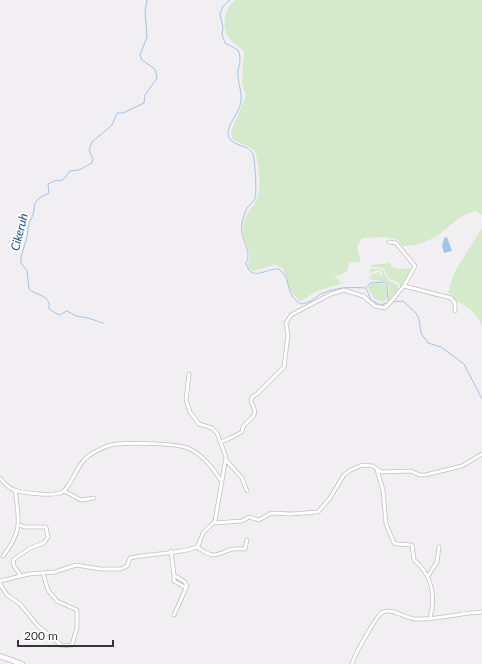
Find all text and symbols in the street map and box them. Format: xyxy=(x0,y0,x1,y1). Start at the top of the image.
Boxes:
water label: Cikeruh xyxy=(7,212,31,252)
scale bar xyxy=(18,622,113,648)
text: 200 m xyxy=(24,628,58,643)

